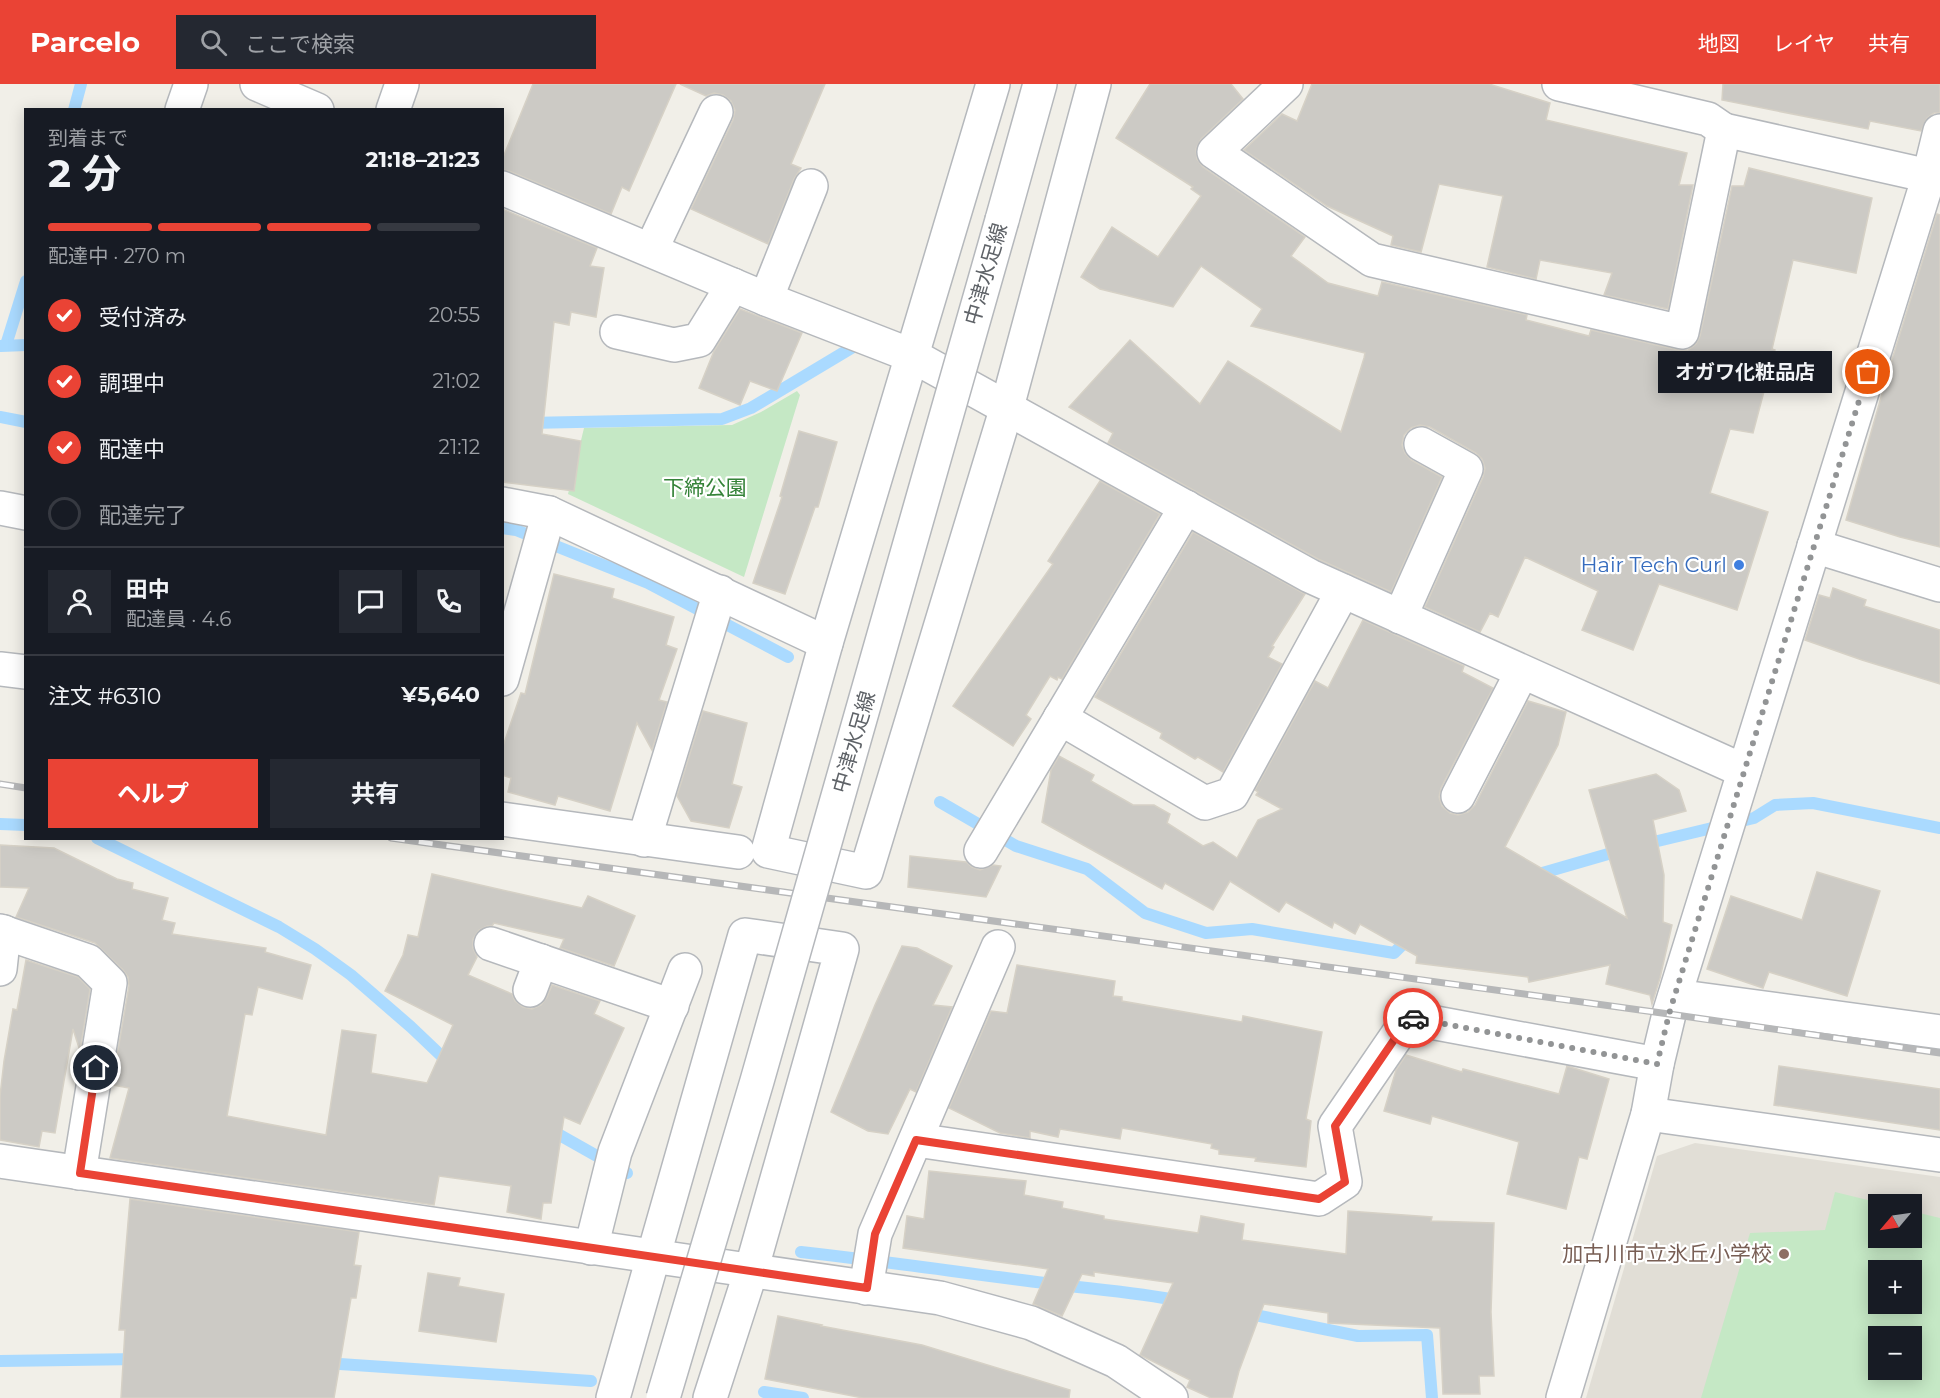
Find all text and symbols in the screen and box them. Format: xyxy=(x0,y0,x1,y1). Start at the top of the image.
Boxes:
search box xyxy=(176,15,596,69)
text: Parcelo xyxy=(30,25,140,59)
icon: search xyxy=(197,26,230,59)
text: ここで検索 xyxy=(245,31,355,58)
text: 地図 xyxy=(1698,31,1740,56)
text: レイヤ xyxy=(1773,31,1835,56)
text: 共有 xyxy=(1868,31,1910,56)
text: 到着まで xyxy=(48,126,128,150)
text: 21:18–21:23 xyxy=(365,146,480,173)
text: 2 分 xyxy=(48,149,121,197)
street label: 中津水足線 xyxy=(959,220,1012,328)
text: 配達中 · 270 m xyxy=(48,244,186,268)
icon: check xyxy=(48,299,81,332)
text: 20:55 xyxy=(429,303,480,327)
text: 受付済み xyxy=(99,304,187,331)
pin xyxy=(1842,346,1893,397)
callout: オガワ化粧品店 xyxy=(1658,351,1832,393)
icon: bag xyxy=(1851,355,1884,388)
text: オガワ化粧品店 xyxy=(1675,360,1815,384)
icon: check xyxy=(48,365,81,398)
text: 21:02 xyxy=(433,369,480,393)
text: 調理中 xyxy=(99,370,165,397)
icon: check xyxy=(48,431,81,464)
text: 21:12 xyxy=(439,435,480,459)
text: 配達中 xyxy=(99,436,165,463)
park label: 下締公園 xyxy=(663,475,747,500)
text: 配達完了 xyxy=(99,502,187,529)
place label: Hair Tech Curl xyxy=(1580,552,1727,577)
marker: Hair Tech Curl xyxy=(1732,558,1746,572)
button: person xyxy=(48,570,111,633)
button: chat xyxy=(339,570,402,633)
button: phone xyxy=(417,570,480,633)
text: 田中 xyxy=(126,576,170,603)
text: 配達員 · 4.6 xyxy=(126,607,231,631)
text: ¥5,640 xyxy=(401,681,480,708)
text: 注文 #6310 xyxy=(48,683,161,710)
street label: 中津水足線 xyxy=(827,688,880,796)
button: ヘルプ xyxy=(48,759,258,828)
button: 共有 xyxy=(270,759,480,828)
courier xyxy=(1383,988,1443,1048)
icon: car xyxy=(1397,1002,1430,1035)
pin xyxy=(70,1042,121,1093)
icon: home xyxy=(79,1051,112,1084)
north arrow xyxy=(1868,1194,1922,1248)
map controls xyxy=(1868,1194,1922,1380)
place label: 加古川市立氷丘小学校 xyxy=(1562,1241,1772,1266)
marker: 加古川市立氷丘小学校 xyxy=(1777,1247,1791,1261)
button: + xyxy=(1868,1260,1922,1314)
button: − xyxy=(1868,1326,1922,1380)

